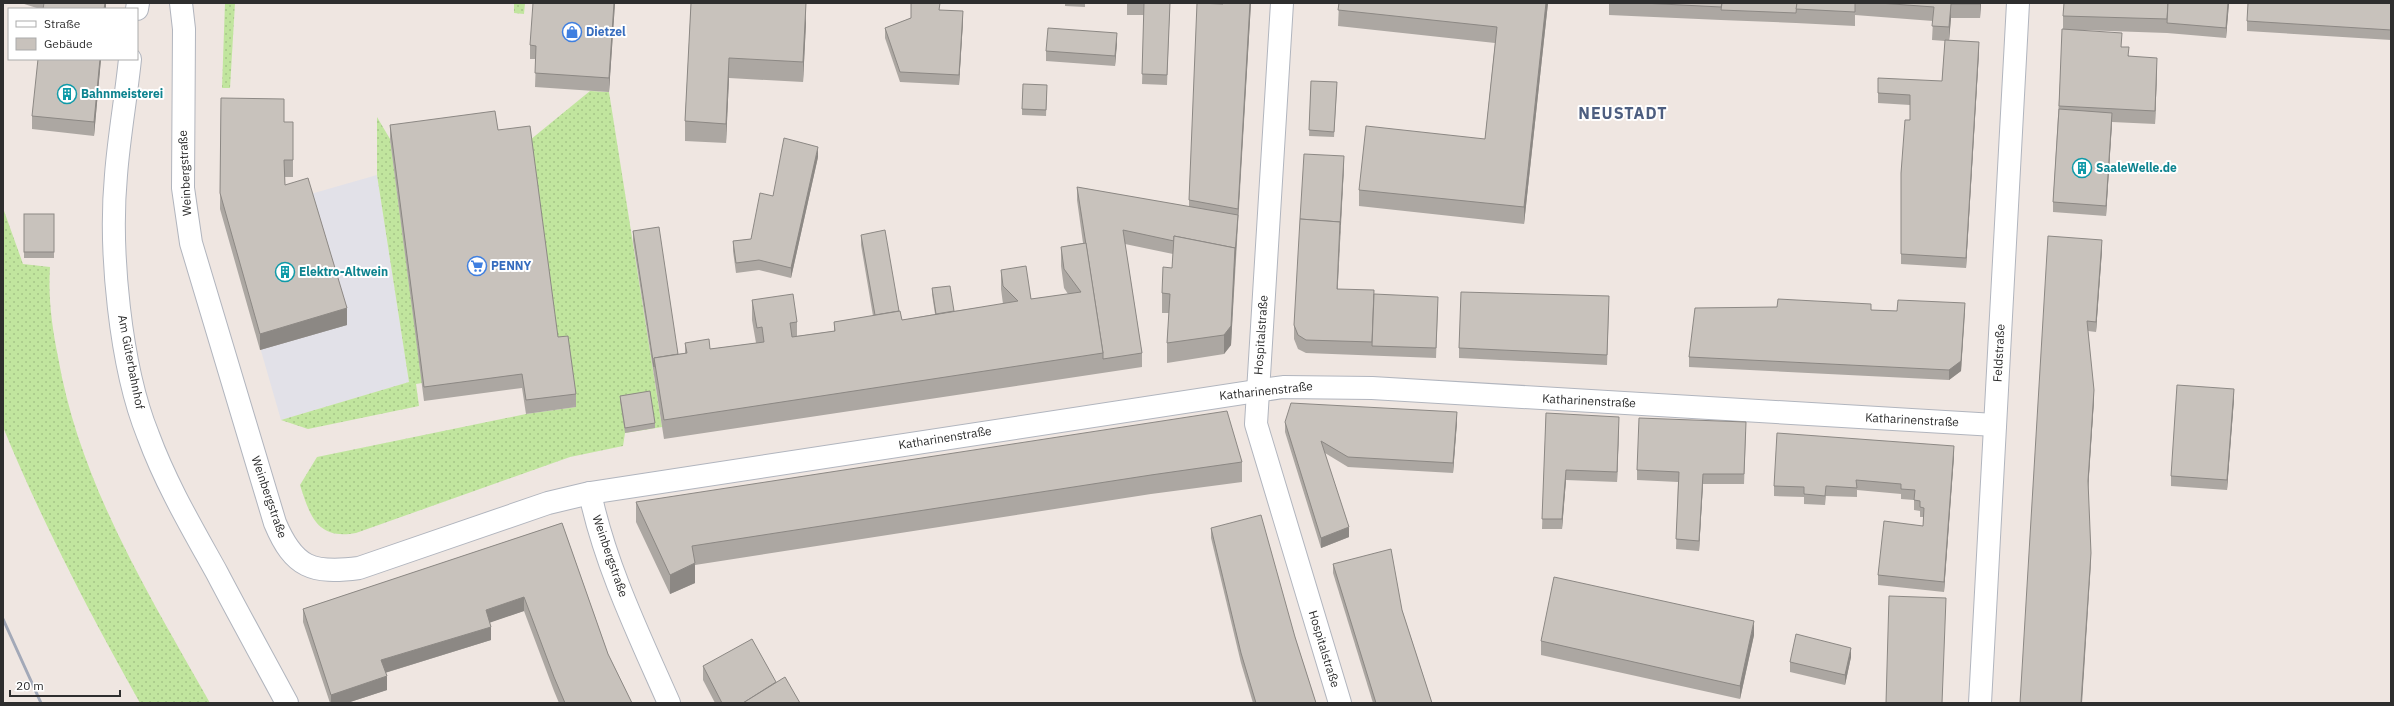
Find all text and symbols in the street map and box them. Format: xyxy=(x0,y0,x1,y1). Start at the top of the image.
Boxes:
legend xyxy=(8,8,138,60)
text: Straße xyxy=(44,16,81,31)
shop icon: Dietzel xyxy=(561,21,583,43)
place label: Dietzel xyxy=(586,24,626,39)
text: Gebäude xyxy=(44,36,93,51)
building icon: Bahnmeisterei xyxy=(56,83,78,105)
place label: Bahnmeisterei xyxy=(81,86,163,101)
district label: NEUSTADT xyxy=(1578,103,1668,123)
street label: Weinbergstraße xyxy=(175,129,194,216)
building icon: SaaleWelle.de xyxy=(2071,157,2093,179)
place label: SaaleWelle.de xyxy=(2096,160,2177,175)
supermarket icon: PENNY xyxy=(466,255,488,277)
place label: PENNY xyxy=(491,258,532,273)
building icon: Elektro-Altwein xyxy=(274,261,296,283)
place label: Elektro-Altwein xyxy=(299,264,388,279)
street label: Hospitalstraße xyxy=(1250,294,1271,375)
street label: Am Güterbahnhof xyxy=(115,314,148,410)
street label: Feldstraße xyxy=(1989,323,2008,382)
street label: Katharinenstraße xyxy=(1218,378,1314,403)
street label: Katharinenstraße xyxy=(1542,391,1637,410)
street label: Katharinenstraße xyxy=(1865,410,1960,429)
street label: Katharinenstraße xyxy=(897,423,993,452)
street label: Weinbergstraße xyxy=(248,454,291,540)
street label: Weinbergstraße xyxy=(589,513,632,599)
street label: Hospitalstraße xyxy=(1306,608,1343,690)
scale bar xyxy=(10,672,120,698)
text: 20 m xyxy=(16,678,44,693)

